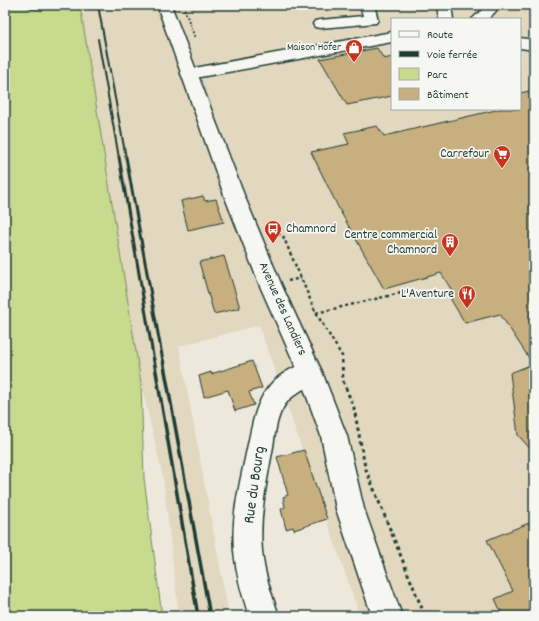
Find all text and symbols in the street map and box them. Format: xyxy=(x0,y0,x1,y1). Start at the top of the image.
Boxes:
legend xyxy=(391,18,521,110)
text: Route xyxy=(427,27,453,44)
shop icon: Maison Hofer xyxy=(344,38,364,63)
place label: Maison Hofer xyxy=(287,40,342,56)
text: Voie ferrée xyxy=(427,47,477,64)
text: Parc xyxy=(427,67,448,84)
text: Bâtiment xyxy=(427,87,469,104)
supermarket icon: Carrefour xyxy=(492,144,512,169)
place label: Carrefour xyxy=(440,145,489,164)
bus stop icon: Chamnord xyxy=(263,219,283,244)
place label: Chamnord xyxy=(286,220,336,239)
place label: Centre commercial Chamnord xyxy=(344,226,437,260)
building icon: Centre commercial Chamnord xyxy=(440,232,460,257)
street label: Avenue des Landiers xyxy=(253,259,311,359)
restaurant icon: L'Aventure xyxy=(457,284,477,309)
place label: L'Aventure xyxy=(401,285,454,304)
street label: Rue du Bourg xyxy=(238,445,272,525)

